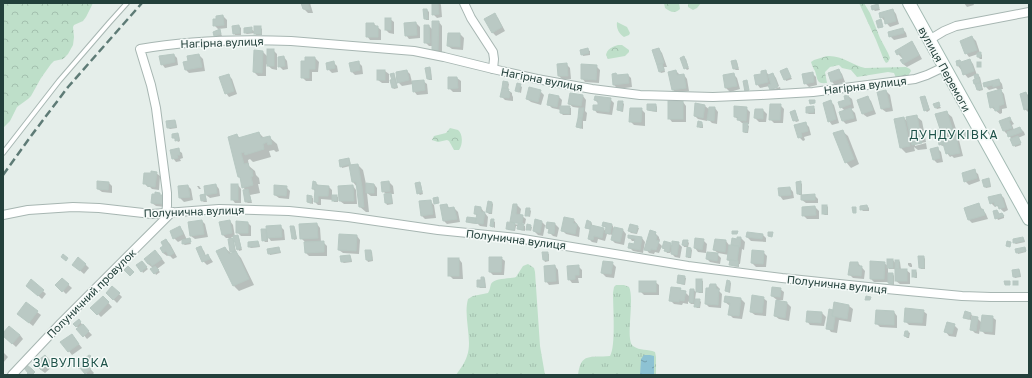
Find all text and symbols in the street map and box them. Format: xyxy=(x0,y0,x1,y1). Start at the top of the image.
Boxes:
street label: вулиця Перемоги xyxy=(916,24,974,114)
street label: Нагірна вулиця xyxy=(180,34,264,50)
street label: Нагірна вулиця xyxy=(500,65,584,93)
street label: Нагірна вулиця xyxy=(823,73,907,97)
district label: ДУНДУКІВКА xyxy=(909,127,999,142)
street label: Полунична вулиця xyxy=(143,203,245,219)
street label: Полунична вулиця xyxy=(465,226,567,252)
street label: Полуничний провулок xyxy=(44,245,139,340)
street label: Полунична вулиця xyxy=(786,272,888,296)
district label: ЗАВУЛІВКА xyxy=(33,355,109,370)

